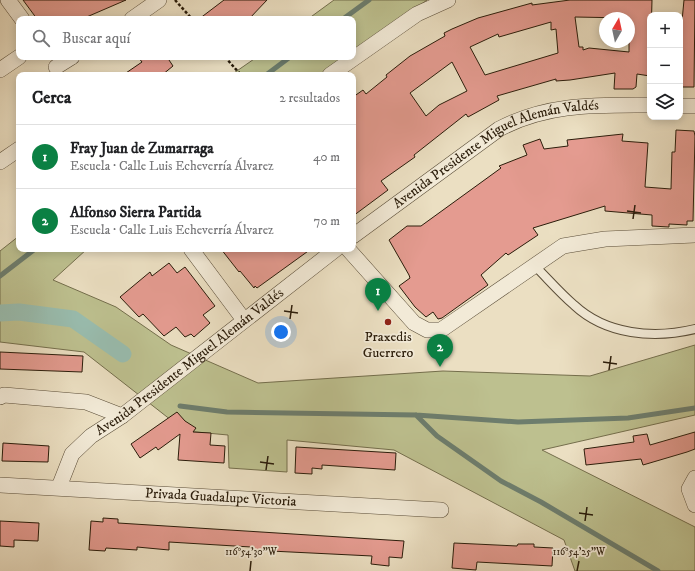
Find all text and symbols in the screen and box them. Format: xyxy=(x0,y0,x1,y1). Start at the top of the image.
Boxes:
north arrow xyxy=(599,12,635,48)
map controls xyxy=(647,12,683,120)
button: + xyxy=(647,12,683,48)
search box xyxy=(16,16,356,60)
icon: search xyxy=(30,27,52,49)
text: Buscar aquí xyxy=(62,29,130,48)
button: − xyxy=(647,48,683,84)
button: layers xyxy=(647,84,683,120)
text: Cerca xyxy=(32,87,71,109)
text: 2 resultados xyxy=(279,90,340,106)
street label: Avenida Presidente Miguel Alemán Valdés xyxy=(389,96,599,213)
text: Fray Juan de Zumarraga xyxy=(70,139,214,158)
text: 1 xyxy=(43,149,47,165)
text: 40 m xyxy=(313,149,340,165)
text: Escuela · Calle Luis Echeverría Álvarez xyxy=(70,158,274,174)
text: Alfonso Sierra Partida xyxy=(70,203,201,222)
text: 2 xyxy=(42,213,48,229)
text: 70 m xyxy=(314,213,340,229)
text: Escuela · Calle Luis Echeverría Álvarez xyxy=(70,222,274,238)
pin: 1 xyxy=(365,278,391,311)
street label: Avenida Presidente Miguel Alemán Valdés xyxy=(92,284,288,440)
marker: Praxedis Guerrero xyxy=(383,317,393,327)
your location xyxy=(271,322,291,342)
place label: Praxedis Guerrero xyxy=(363,328,413,362)
pin: 2 xyxy=(427,334,453,367)
street label: Privada Guadalupe Victoria xyxy=(144,484,297,511)
text: 116°54'30"W xyxy=(225,546,278,558)
text: 116°54'25"W xyxy=(553,546,606,558)

